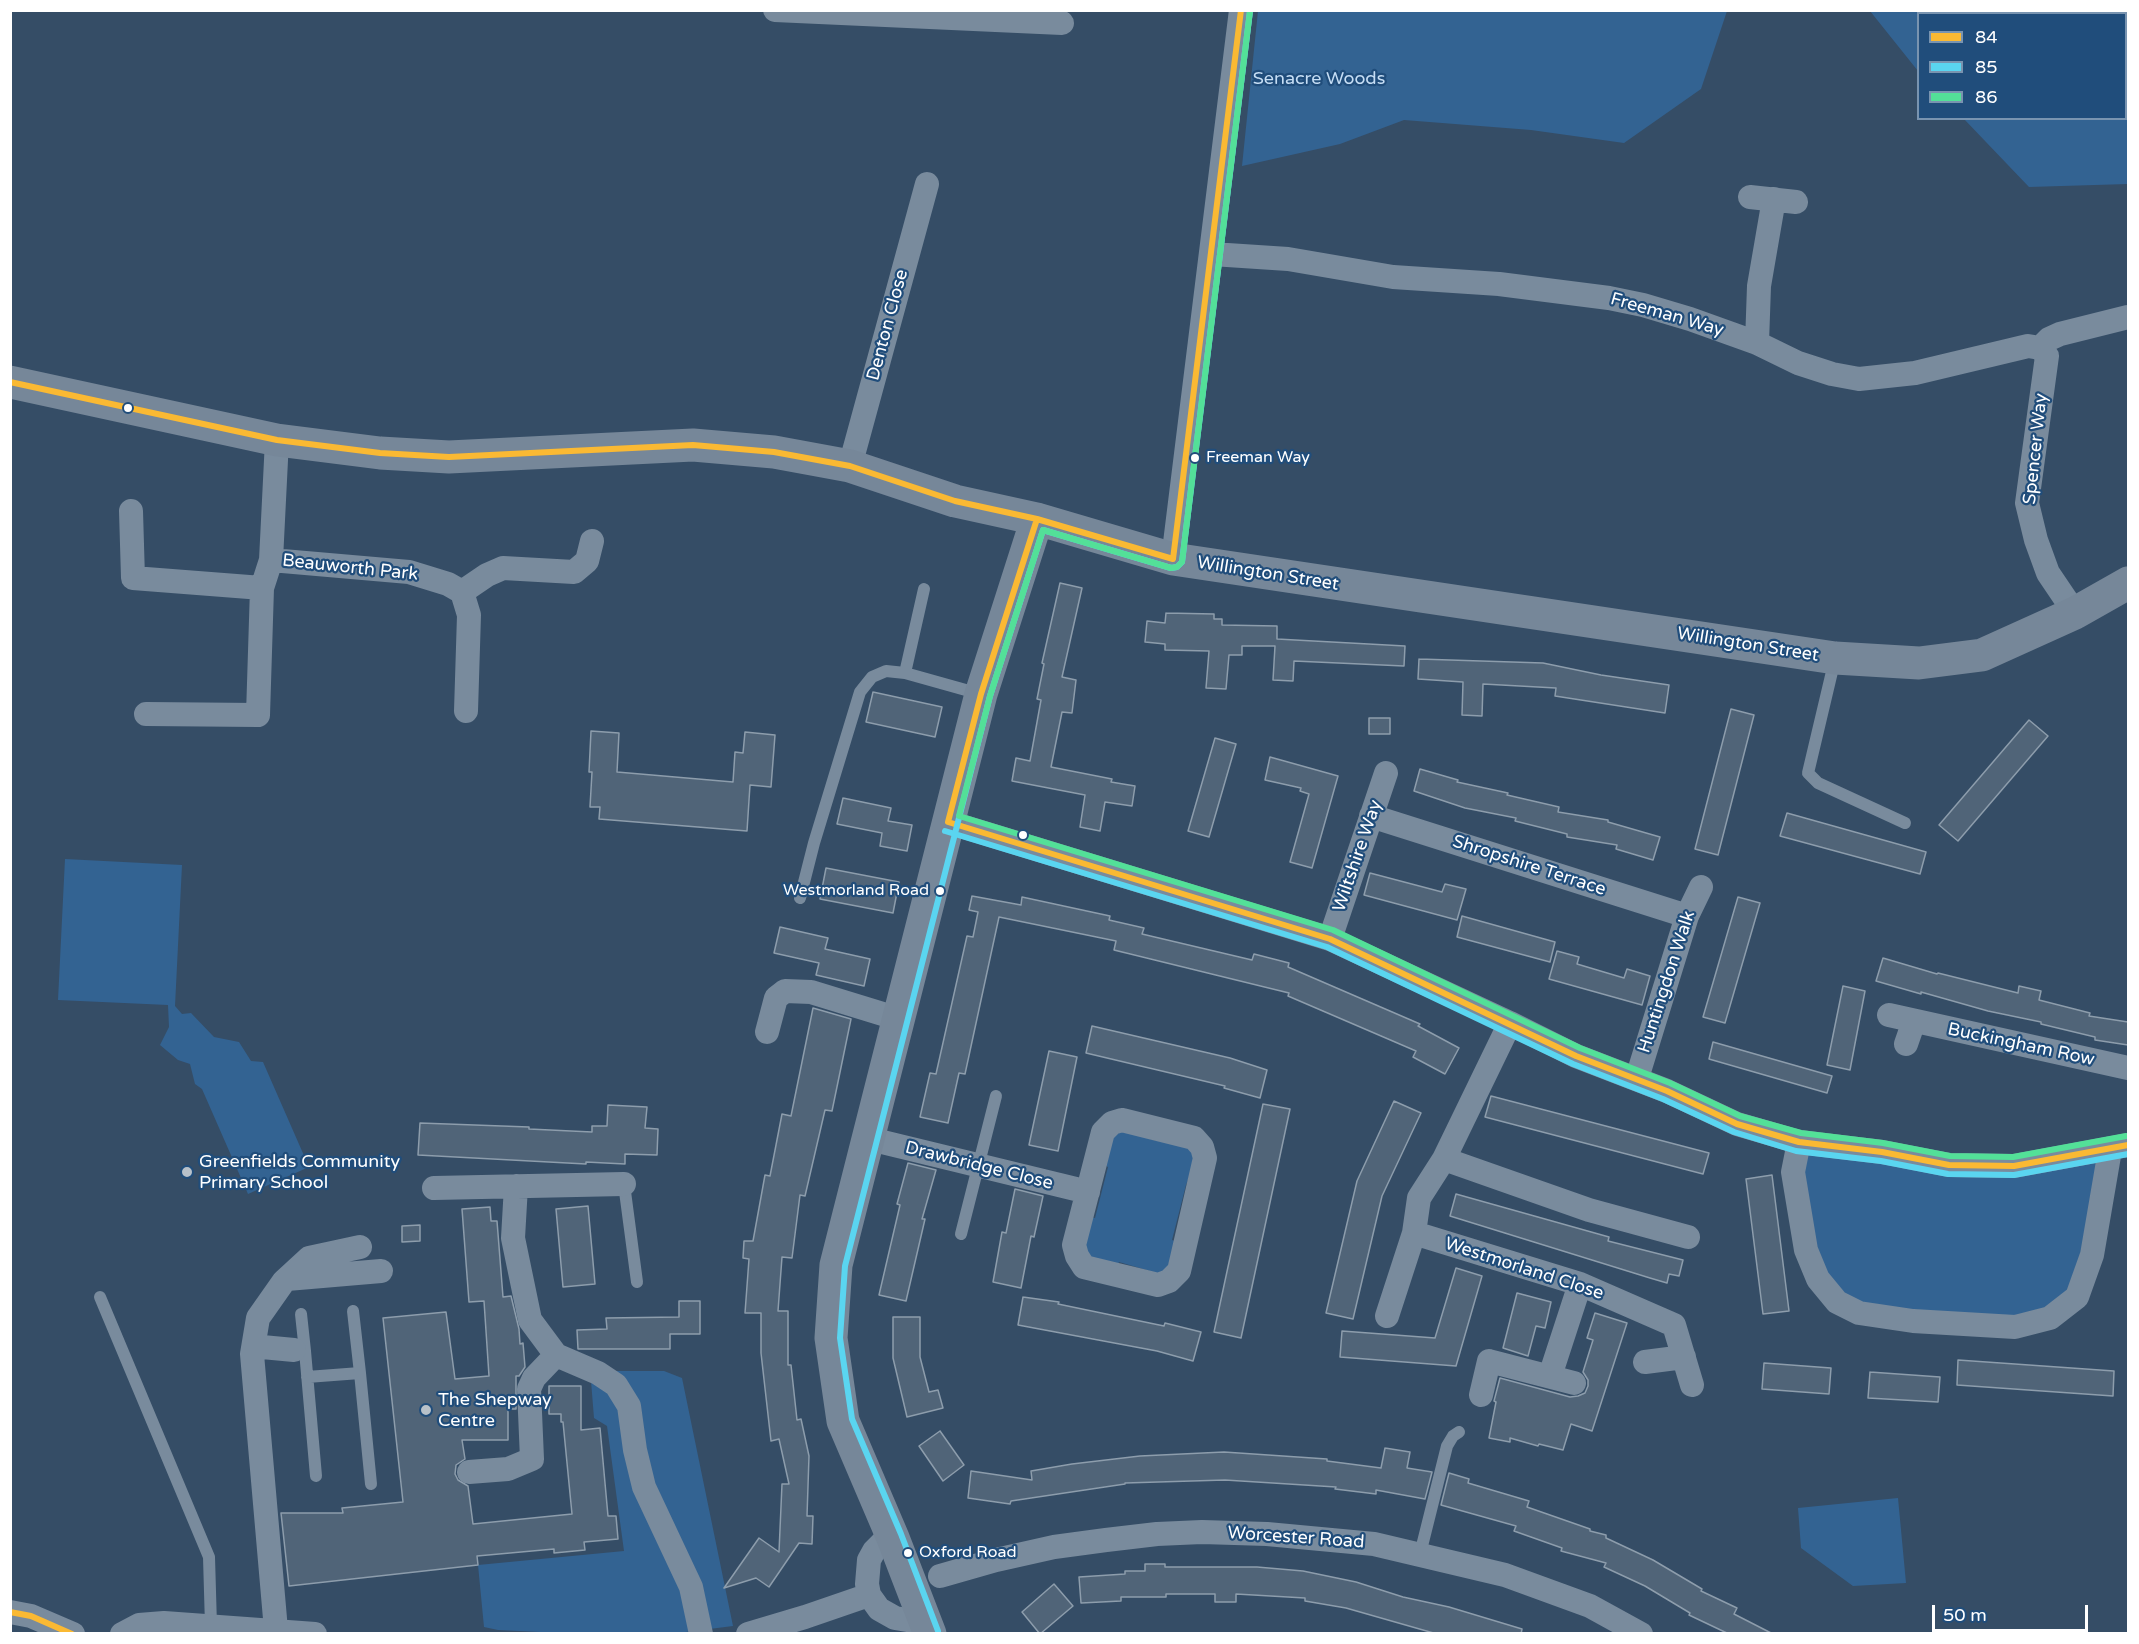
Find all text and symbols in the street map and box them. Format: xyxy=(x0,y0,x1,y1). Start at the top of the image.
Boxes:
legend xyxy=(1917,12,2127,120)
text: 84 xyxy=(1975,26,1998,48)
text: 85 xyxy=(1975,56,1998,78)
park label: Senacre Woods xyxy=(1253,68,1385,90)
text: 86 xyxy=(1975,86,1998,108)
street label: Denton Close xyxy=(863,267,913,383)
street label: Freeman Way xyxy=(1608,289,1726,341)
street label: Spencer Way xyxy=(2019,392,2053,506)
unlabelled marker xyxy=(122,402,134,414)
place label: Freeman Way xyxy=(1206,448,1310,468)
marker: Freeman Way xyxy=(1189,452,1201,464)
street label: Beauworth Park xyxy=(281,550,419,586)
street label: Willington Street xyxy=(1196,552,1340,596)
street label: Willington Street xyxy=(1676,623,1820,667)
street label: Wiltshire Way xyxy=(1329,797,1387,915)
unlabelled marker xyxy=(1017,829,1029,841)
street label: Shropshire Terrace xyxy=(1450,831,1608,901)
place label: Westmorland Road xyxy=(783,881,929,901)
marker: Westmorland Road xyxy=(934,885,946,897)
street label: Huntingdon Walk xyxy=(1634,908,1700,1056)
street label: Buckingham Row xyxy=(1946,1019,2096,1071)
street label: Drawbridge Close xyxy=(903,1137,1055,1195)
place label: Greenfields Community Primary School xyxy=(199,1151,400,1194)
marker: Greenfields Community Primary School xyxy=(180,1165,194,1179)
street label: Westmorland Close xyxy=(1442,1233,1606,1305)
place label: The Shepway Centre xyxy=(438,1389,552,1432)
marker: The Shepway Centre xyxy=(419,1403,433,1417)
street label: Worcester Road xyxy=(1227,1522,1365,1554)
place label: Oxford Road xyxy=(919,1543,1017,1563)
marker: Oxford Road xyxy=(902,1547,914,1559)
scale bar xyxy=(1935,1593,2091,1631)
text: 50 m xyxy=(1943,1604,1987,1626)

